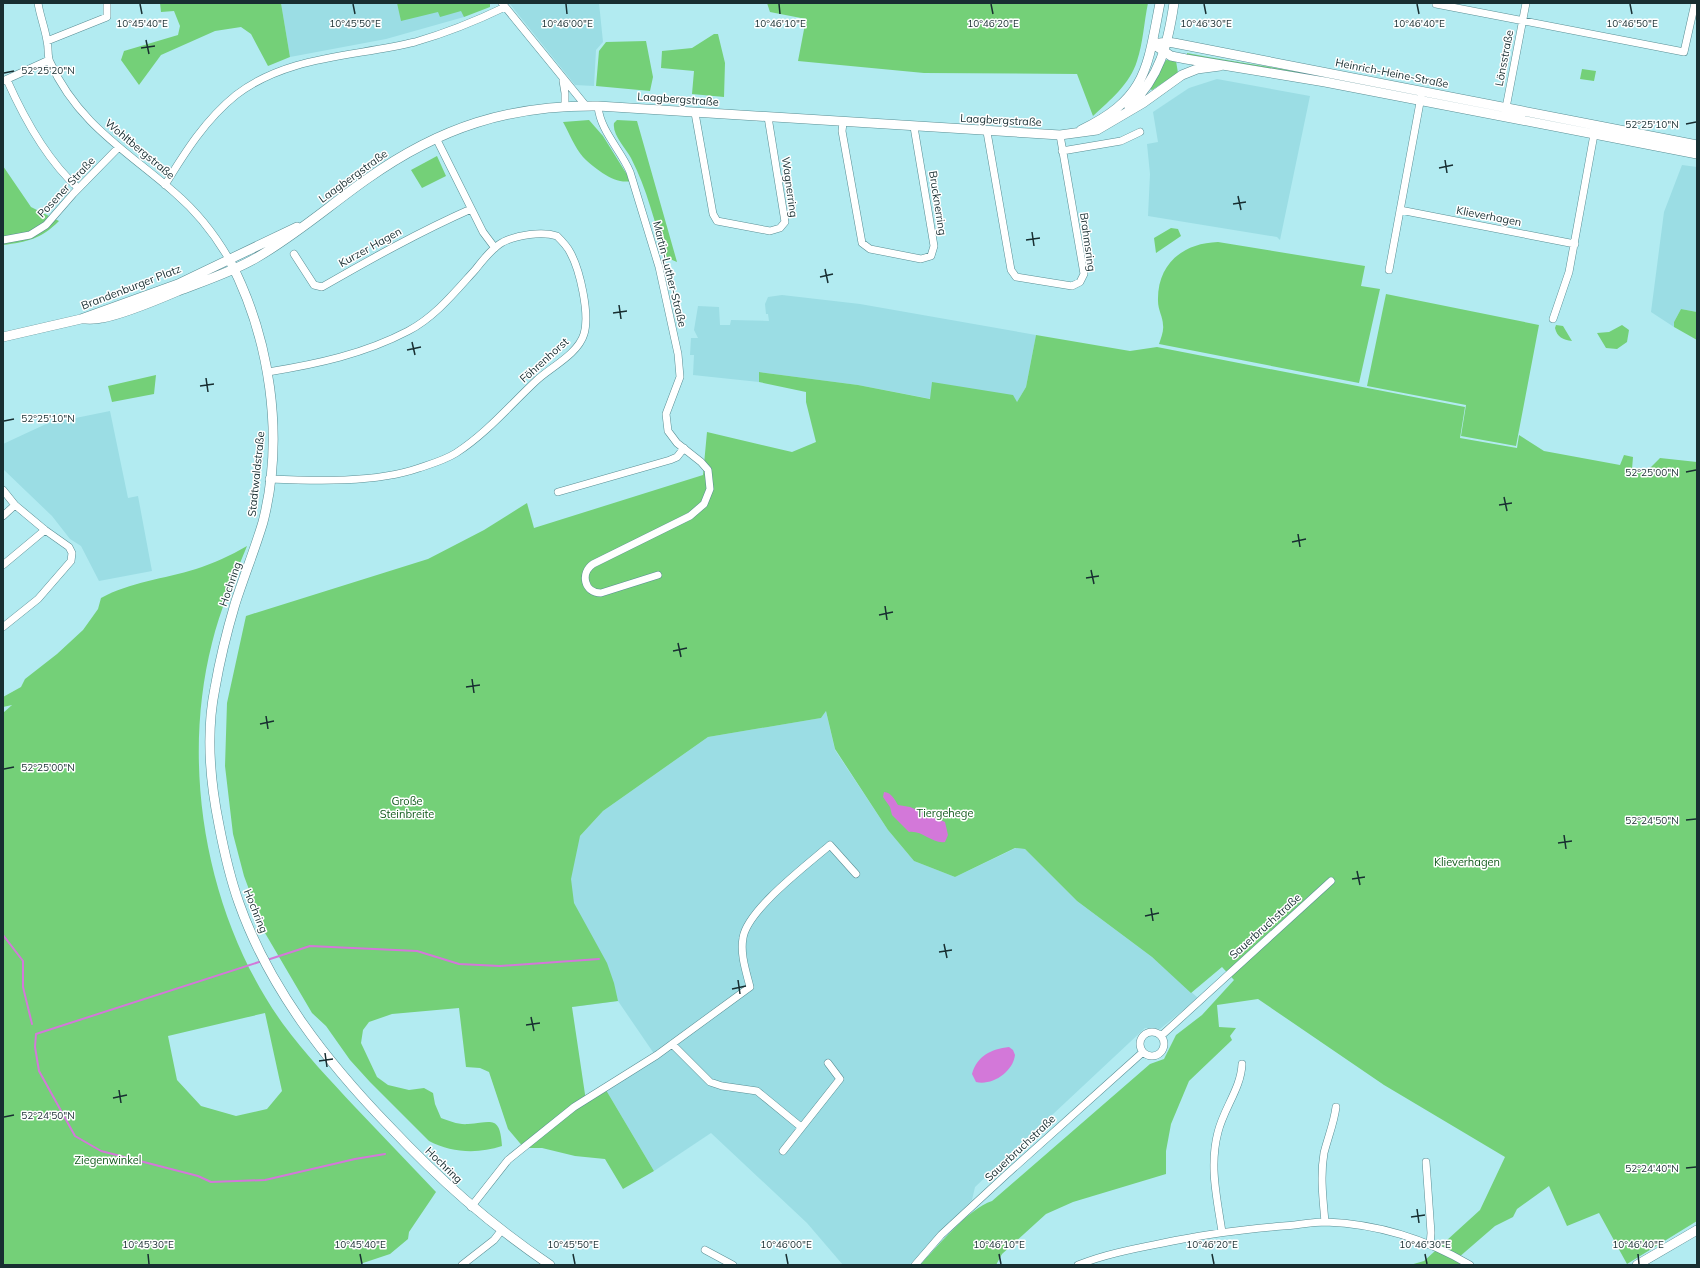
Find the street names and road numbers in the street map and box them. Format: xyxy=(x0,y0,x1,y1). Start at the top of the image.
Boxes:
street label: Lönsstraße xyxy=(1492,29,1516,87)
street label: Heinrich-Heine-Straße xyxy=(1334,55,1450,91)
street label: Laagbergstraße xyxy=(637,89,719,109)
street label: Laagbergstraße xyxy=(960,111,1042,129)
street label: Wohltbergstraße xyxy=(102,116,178,182)
street label: Laagbergstraße xyxy=(316,146,390,206)
street label: Posener Straße xyxy=(34,154,98,220)
street label: Wagnerring xyxy=(779,156,801,218)
street label: Brucknerring xyxy=(926,170,950,236)
street label: Klieverhagen xyxy=(1455,203,1523,229)
street label: Brahmsring xyxy=(1077,212,1099,272)
street label: Martin-Luther-Straße xyxy=(650,219,690,329)
street label: Kurzer Hagen xyxy=(336,224,404,270)
street label: Brandenburger Platz xyxy=(79,261,183,312)
street label: Föhrenhorst xyxy=(517,334,571,386)
street label: Stadtwaldstraße xyxy=(245,431,267,517)
street label: Hochring xyxy=(216,560,244,608)
street label: Hochring xyxy=(241,887,271,935)
street label: Sauerbruchstraße xyxy=(1226,890,1304,962)
street label: Sauerbruchstraße xyxy=(982,1112,1058,1184)
street label: Hochring xyxy=(422,1144,466,1186)

